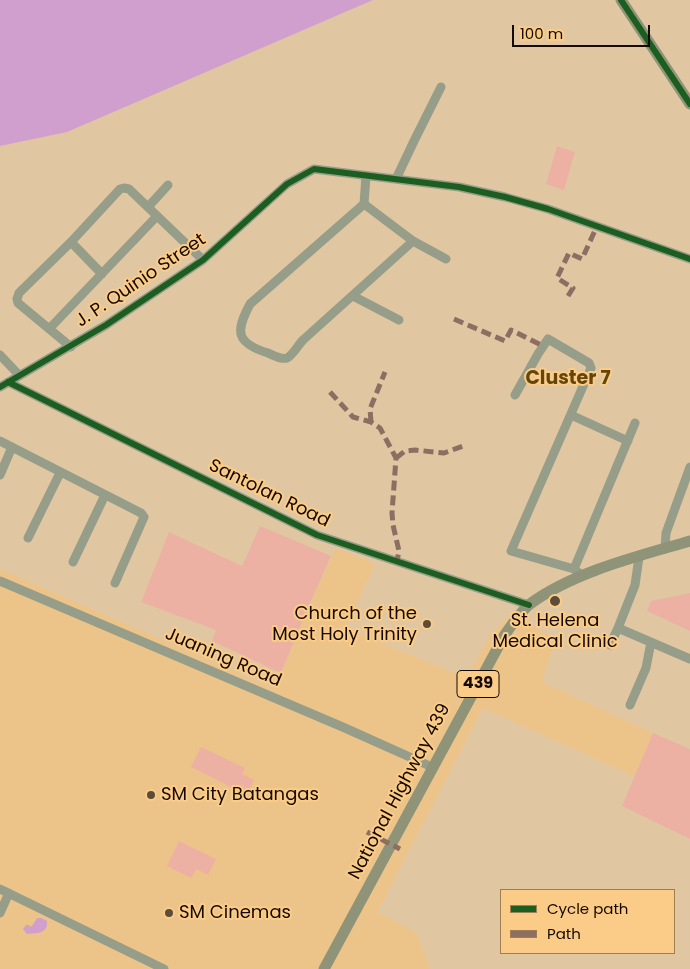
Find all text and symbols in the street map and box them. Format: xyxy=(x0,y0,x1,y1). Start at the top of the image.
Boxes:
scale bar xyxy=(515,15,652,47)
text: 100 m xyxy=(520,23,563,44)
street label: J. P. Quinio Street xyxy=(72,229,210,333)
district label: Cluster 7 xyxy=(525,368,611,390)
street label: Santolan Road xyxy=(205,455,333,533)
marker: St. Helena Medical Clinic xyxy=(548,594,562,608)
place label: Church of the Most Holy Trinity xyxy=(272,603,417,646)
place label: St. Helena Medical Clinic xyxy=(492,610,618,652)
marker: Church of the Most Holy Trinity xyxy=(421,618,433,630)
street label: Juaning Road xyxy=(161,624,285,692)
road number: 439 xyxy=(457,671,499,698)
street label: National Highway 439 xyxy=(344,700,456,884)
place label: SM City Batangas xyxy=(161,784,319,806)
marker: SM City Batangas xyxy=(145,789,157,801)
legend xyxy=(500,889,675,954)
text: Cycle path xyxy=(547,898,628,919)
place label: SM Cinemas xyxy=(179,902,291,924)
marker: SM Cinemas xyxy=(163,907,175,919)
text: Path xyxy=(547,923,581,944)

